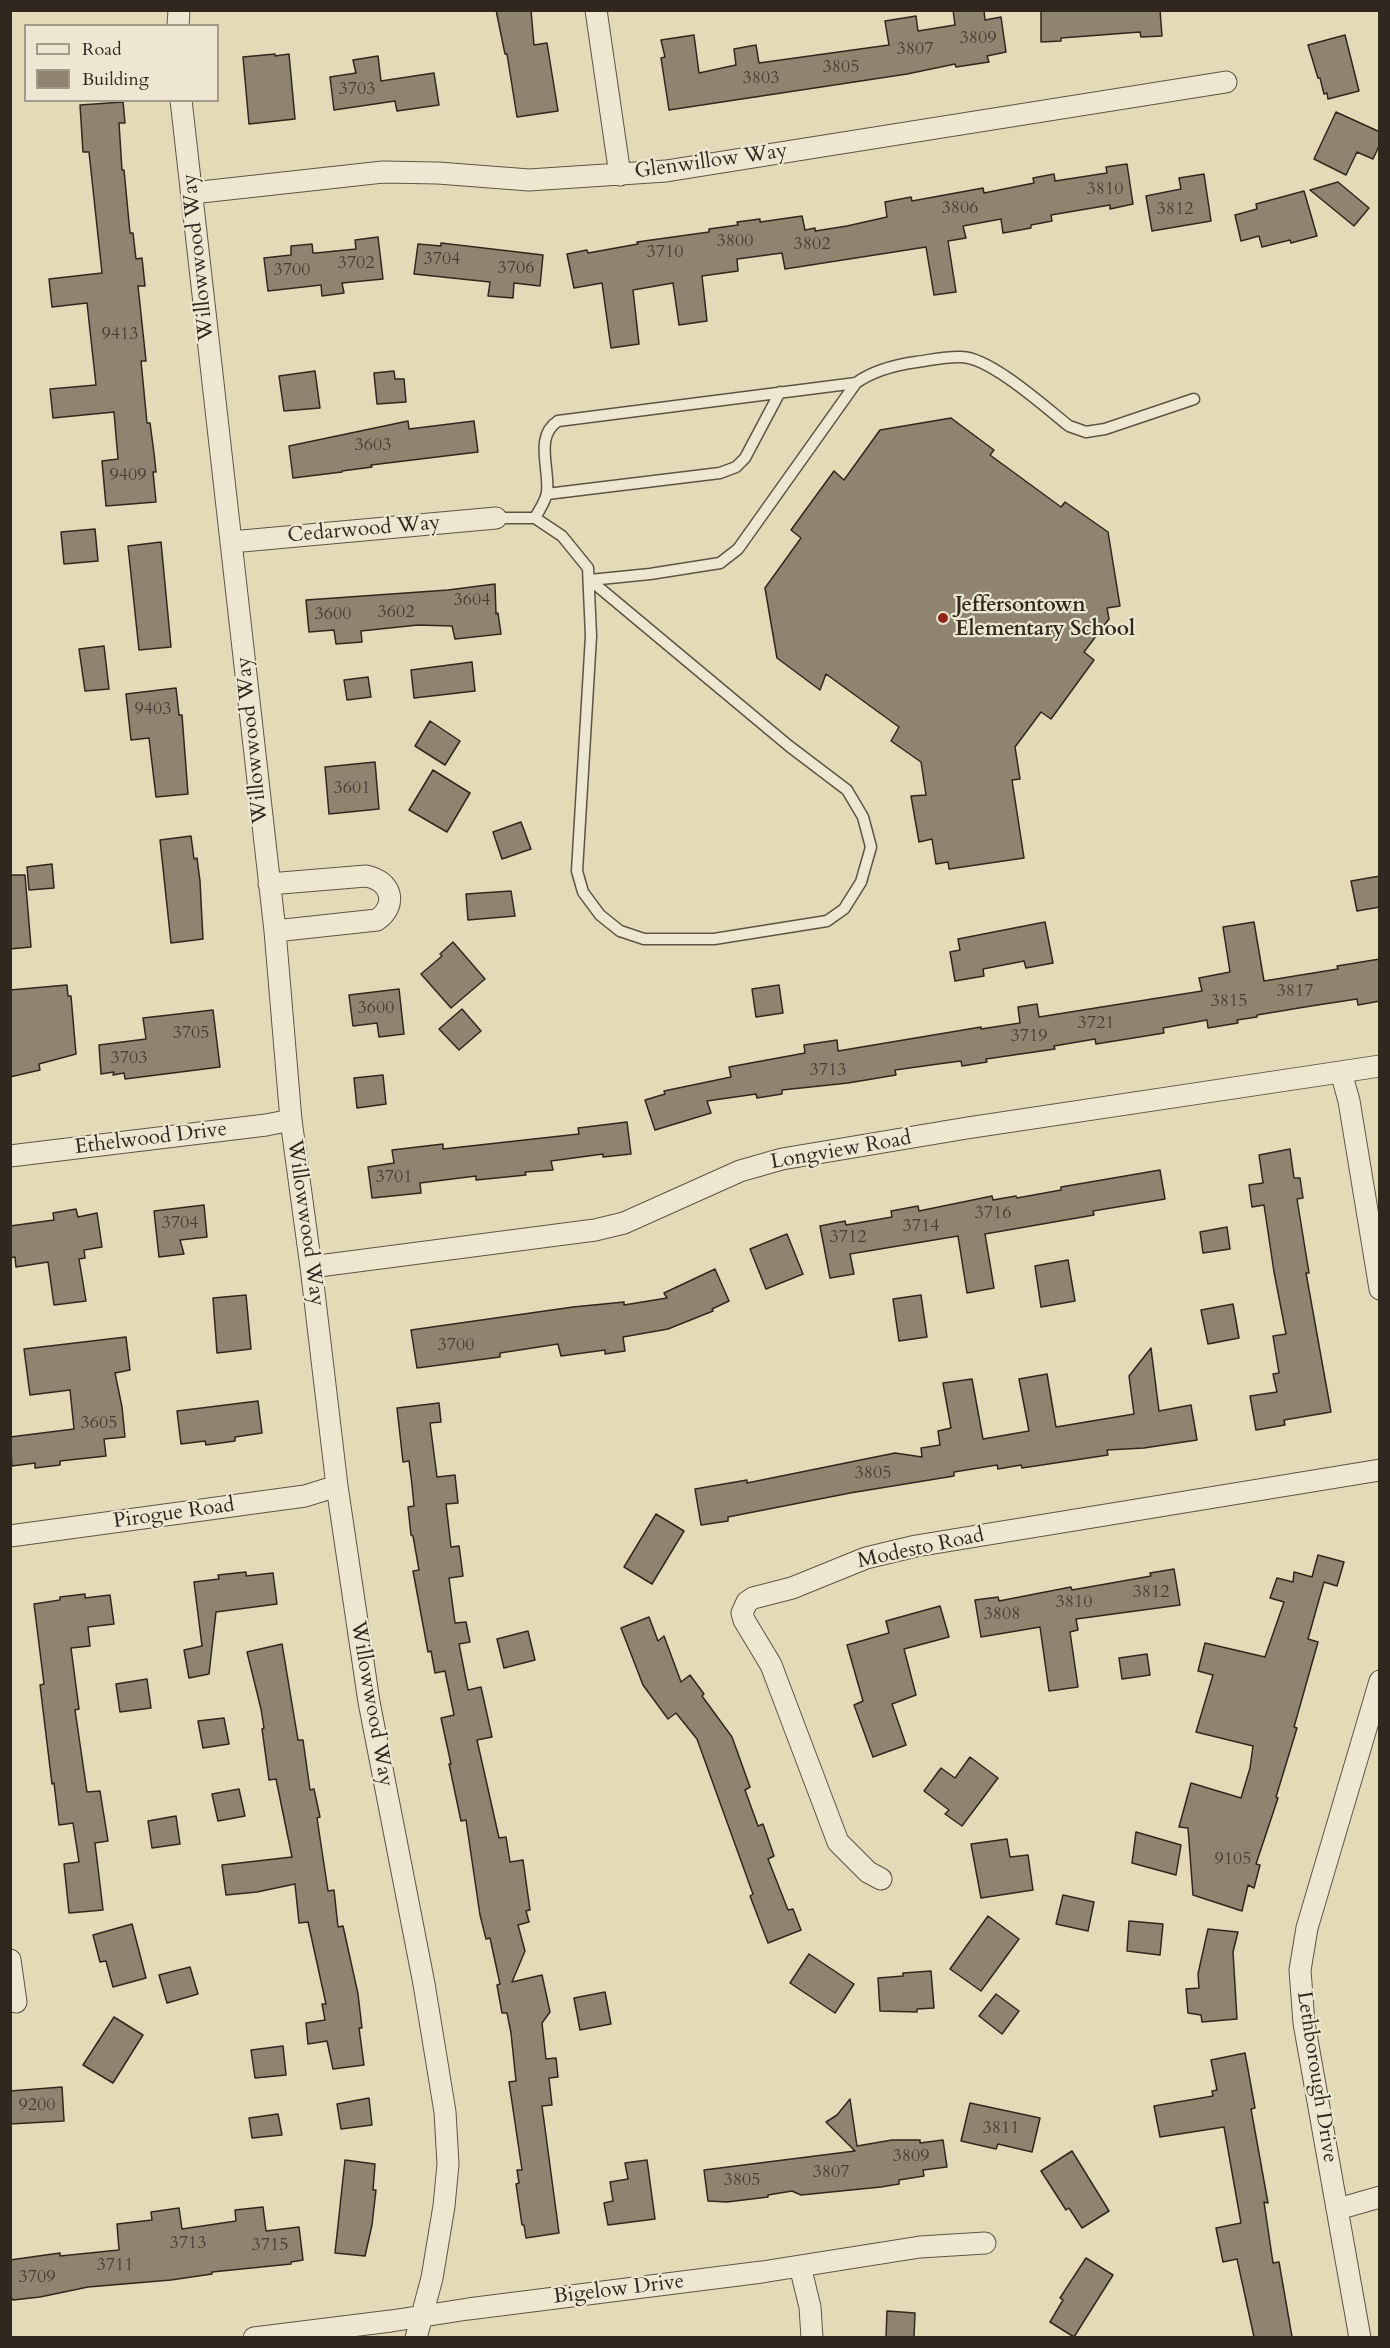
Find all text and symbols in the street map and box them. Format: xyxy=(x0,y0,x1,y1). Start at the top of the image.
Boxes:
legend xyxy=(24,24,219,102)
house number: 3809 xyxy=(960,28,996,50)
text: Road xyxy=(82,37,122,62)
house number: 3807 xyxy=(897,39,933,61)
house number: 3805 xyxy=(823,57,859,79)
text: Building xyxy=(82,67,149,92)
house number: 3803 xyxy=(743,68,779,90)
house number: 3703 xyxy=(339,79,375,101)
street label: Glenwillow Way xyxy=(633,139,789,185)
street label: Willowwood Way xyxy=(178,172,220,342)
house number: 3810 xyxy=(1087,179,1123,201)
house number: 3806 xyxy=(942,198,978,220)
house number: 3812 xyxy=(1157,199,1193,221)
house number: 3800 xyxy=(717,231,753,253)
house number: 3802 xyxy=(794,234,830,256)
house number: 3710 xyxy=(647,242,683,264)
house number: 3704 xyxy=(424,249,460,271)
house number: 3702 xyxy=(338,253,374,275)
house number: 3706 xyxy=(498,258,534,280)
house number: 3700 xyxy=(274,260,310,282)
house number: 9413 xyxy=(102,324,138,346)
house number: 3603 xyxy=(355,435,391,457)
house number: 9409 xyxy=(110,465,146,487)
street label: Cedarwood Way xyxy=(287,511,441,549)
house number: 3604 xyxy=(454,590,490,612)
place label: Jeffersontown Elementary School xyxy=(955,593,1135,643)
house number: 3602 xyxy=(378,602,414,624)
house number: 3600 xyxy=(315,604,351,626)
marker: Jeffersontown Elementary School xyxy=(936,611,950,625)
street label: Willowwood Way xyxy=(232,655,274,825)
house number: 9403 xyxy=(135,699,171,721)
house number: 3601 xyxy=(334,778,370,800)
house number: 3817 xyxy=(1277,981,1313,1003)
house number: 3815 xyxy=(1211,991,1247,1013)
house number: 3600 xyxy=(358,998,394,1020)
house number: 3721 xyxy=(1078,1013,1114,1035)
house number: 3705 xyxy=(173,1023,209,1045)
house number: 3719 xyxy=(1011,1026,1047,1048)
house number: 3703 xyxy=(111,1048,147,1070)
house number: 3713 xyxy=(810,1060,846,1082)
street label: Ethelwood Drive xyxy=(73,1117,229,1161)
street label: Longview Road xyxy=(769,1126,913,1176)
street label: Willowwood Way xyxy=(281,1138,329,1308)
house number: 3701 xyxy=(376,1167,412,1189)
house number: 3716 xyxy=(975,1203,1011,1225)
house number: 3704 xyxy=(162,1213,198,1235)
house number: 3714 xyxy=(903,1216,939,1238)
house number: 3712 xyxy=(830,1227,866,1249)
house number: 3700 xyxy=(438,1335,474,1357)
house number: 3605 xyxy=(81,1413,117,1435)
house number: 3805 xyxy=(855,1463,891,1485)
street label: Pirogue Road xyxy=(112,1493,236,1535)
street label: Modesto Road xyxy=(855,1523,987,1575)
house number: 3812 xyxy=(1133,1582,1169,1604)
house number: 3810 xyxy=(1056,1592,1092,1614)
house number: 3808 xyxy=(984,1604,1020,1626)
street label: Willowwood Way xyxy=(344,1619,398,1789)
house number: 9105 xyxy=(1215,1849,1251,1871)
street label: Lethborough Drive xyxy=(1290,1989,1342,2165)
house number: 9200 xyxy=(19,2095,55,2117)
house number: 3811 xyxy=(983,2118,1019,2140)
house number: 3809 xyxy=(893,2146,929,2168)
house number: 3807 xyxy=(813,2162,849,2184)
house number: 3805 xyxy=(724,2170,760,2192)
house number: 3713 xyxy=(170,2233,206,2255)
house number: 3715 xyxy=(252,2235,288,2257)
house number: 3711 xyxy=(97,2255,133,2277)
house number: 3709 xyxy=(19,2267,55,2289)
street label: Bigelow Drive xyxy=(552,2269,686,2311)

